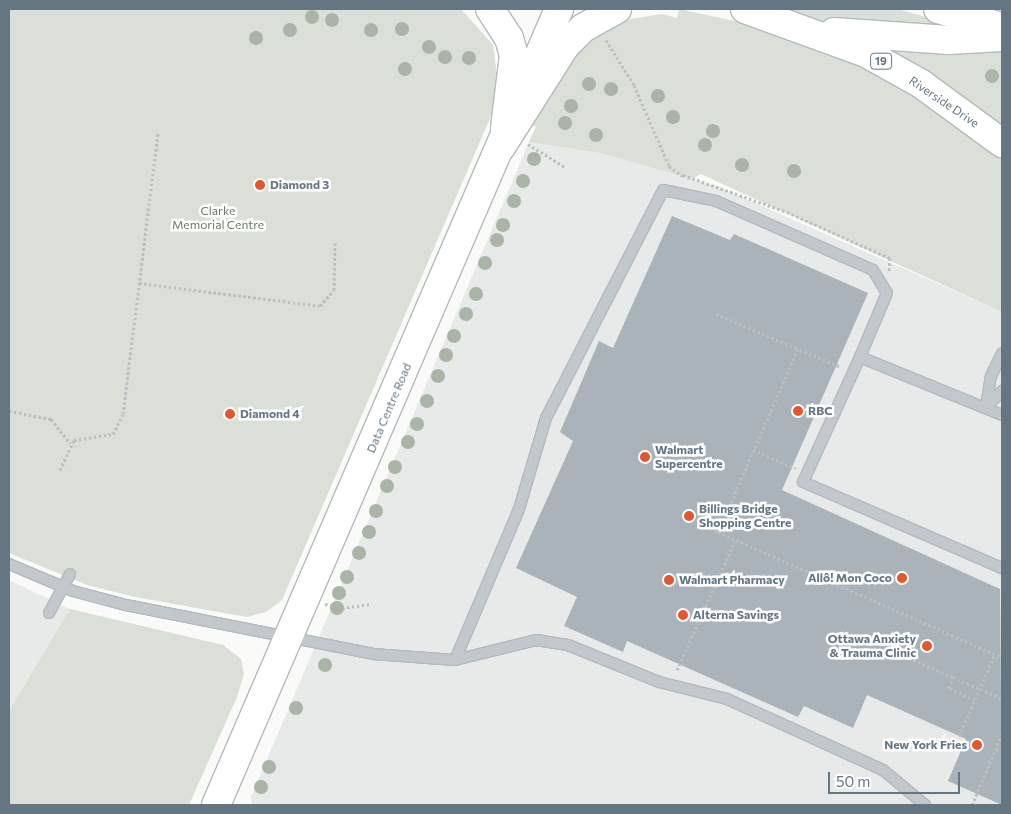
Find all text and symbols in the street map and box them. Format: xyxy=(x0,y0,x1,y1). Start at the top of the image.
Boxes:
road number: 19 xyxy=(870,52,892,70)
street label: Riverside Drive xyxy=(906,73,982,131)
place label: Diamond 3 xyxy=(270,178,329,192)
marker: Diamond 3 xyxy=(254,179,266,191)
park label: Clarke Memorial Centre xyxy=(172,204,264,232)
street label: Data Centre Road xyxy=(364,361,414,455)
place label: RBC xyxy=(808,404,832,418)
marker: RBC xyxy=(792,405,804,417)
place label: Diamond 4 xyxy=(240,407,300,421)
marker: Diamond 4 xyxy=(224,408,236,420)
place label: Walmart Supercentre xyxy=(655,443,723,471)
marker: Walmart Supercentre xyxy=(639,451,651,463)
place label: Billings Bridge Shopping Centre xyxy=(699,502,791,530)
marker: Billings Bridge Shopping Centre xyxy=(683,510,695,522)
place label: Allô! Mon Coco xyxy=(808,571,892,585)
marker: Allô! Mon Coco xyxy=(896,572,908,584)
place label: Walmart Pharmacy xyxy=(679,573,785,587)
marker: Walmart Pharmacy xyxy=(663,574,675,586)
place label: Alterna Savings xyxy=(693,608,779,622)
marker: Alterna Savings xyxy=(677,609,689,621)
place label: Ottawa Anxiety & Trauma Clinic xyxy=(828,632,916,660)
marker: Ottawa Anxiety & Trauma Clinic xyxy=(920,639,934,653)
place label: New York Fries xyxy=(884,738,967,752)
marker: New York Fries xyxy=(971,739,983,751)
scale bar xyxy=(831,762,964,794)
text: 50 m xyxy=(836,772,870,790)

